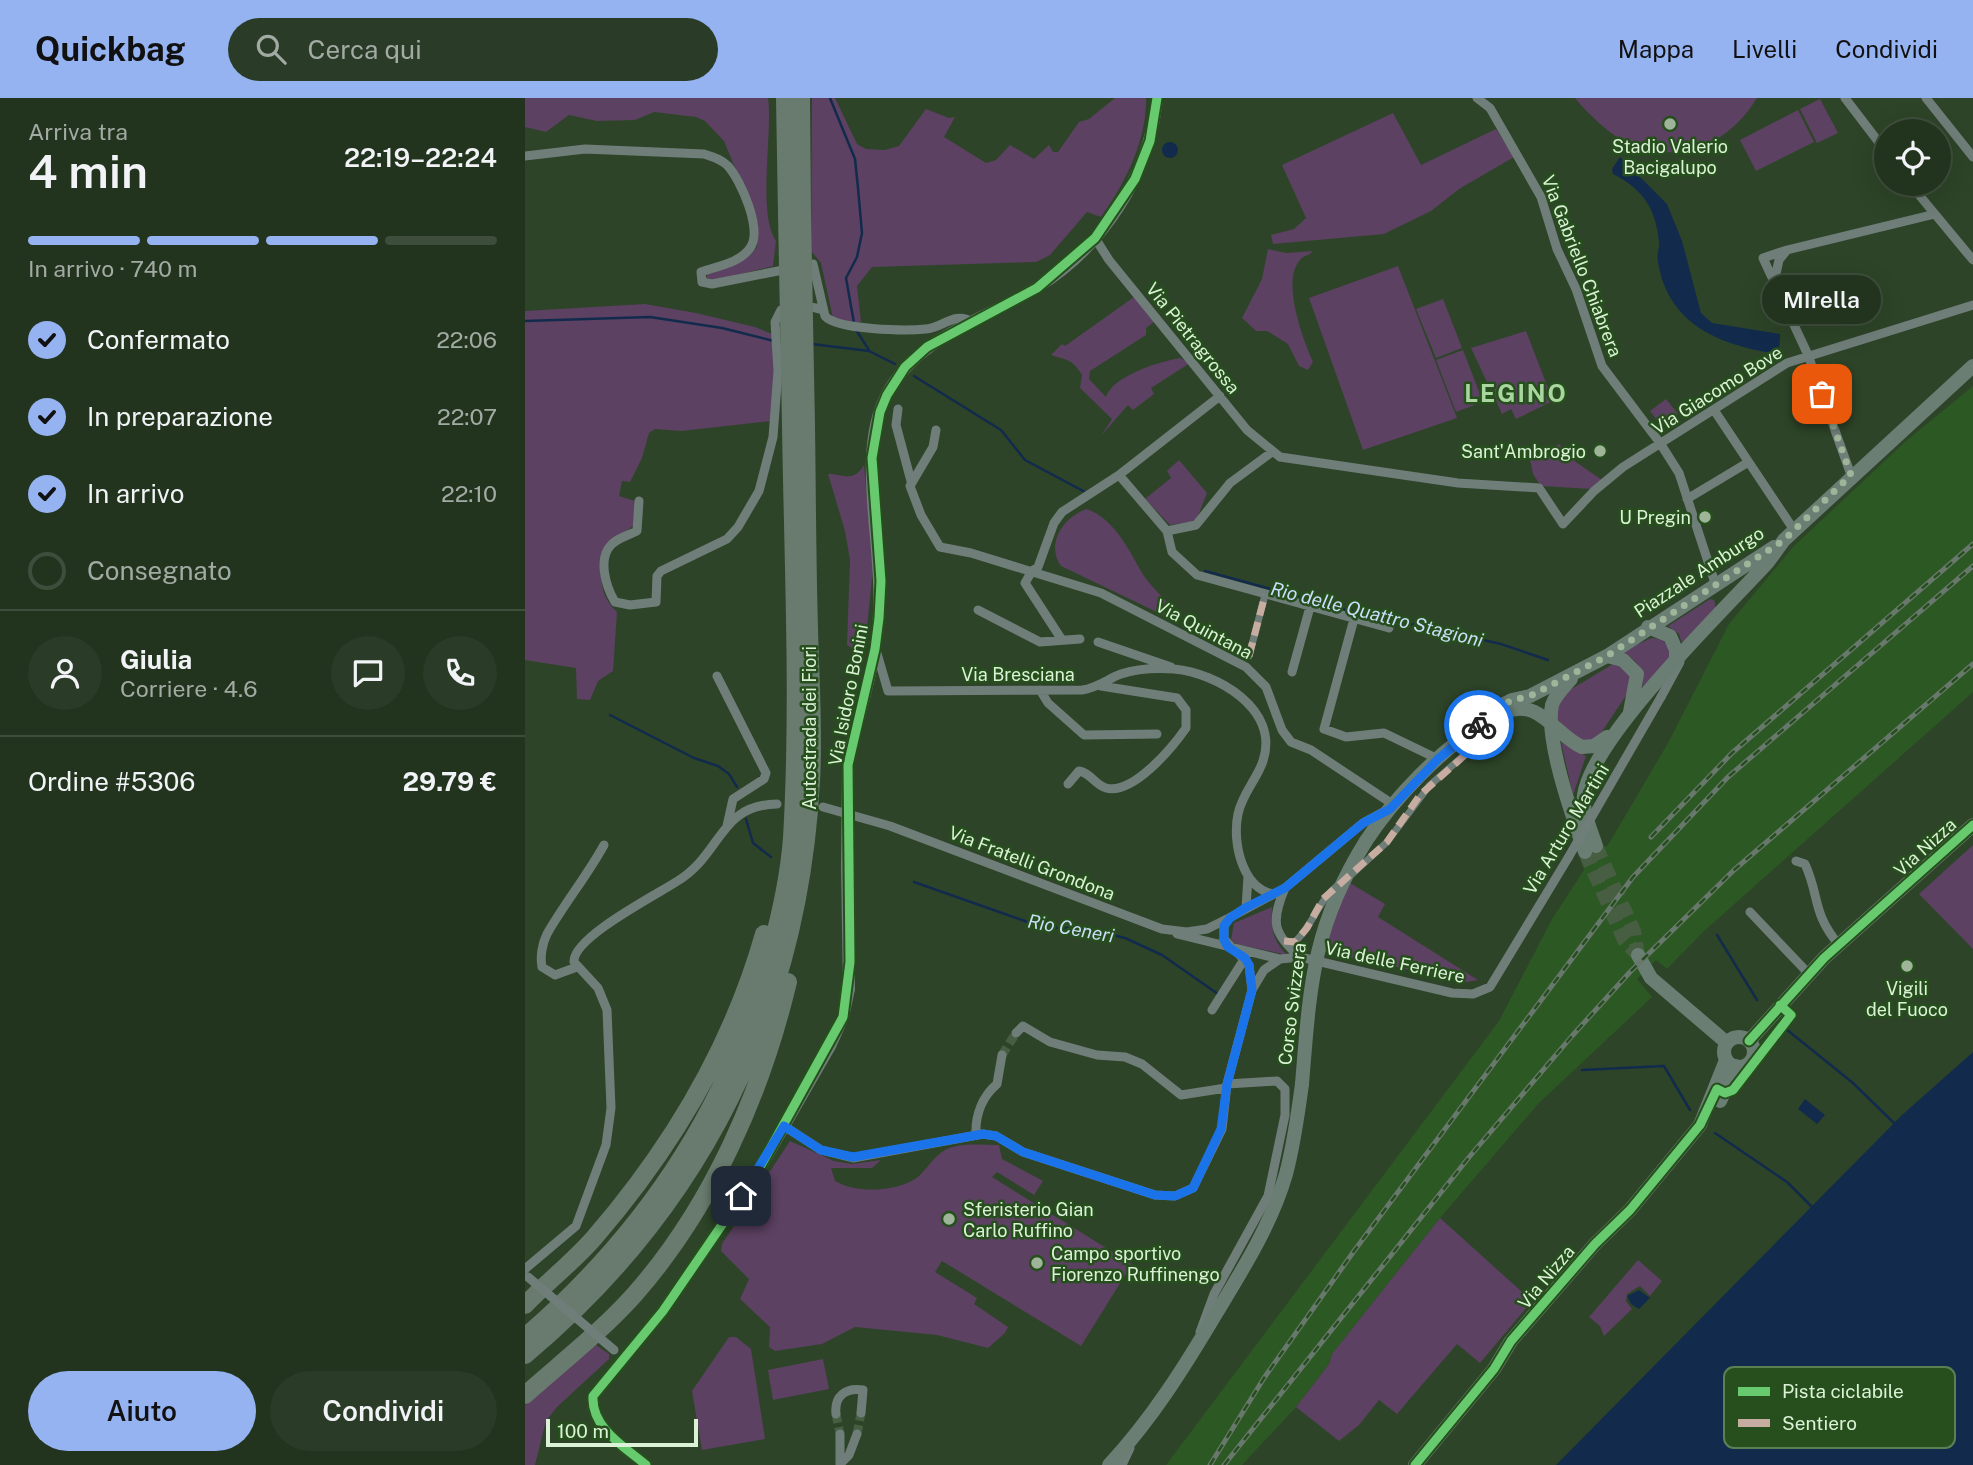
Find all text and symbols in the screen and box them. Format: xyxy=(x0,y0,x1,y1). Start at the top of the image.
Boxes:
search box xyxy=(228,18,718,81)
text: Quickbag xyxy=(35,30,186,68)
icon: search xyxy=(252,30,290,68)
text: Cerca qui xyxy=(308,34,422,65)
text: Mappa xyxy=(1618,35,1694,63)
text: Livelli xyxy=(1732,35,1797,63)
text: Condividi xyxy=(1835,35,1938,63)
marker: Stadio Valerio Bacigalupo xyxy=(1662,116,1678,132)
text: Arriva tra xyxy=(28,118,128,145)
map controls xyxy=(1874,119,1951,196)
button: locate xyxy=(1874,119,1951,196)
place label: Stadio Valerio Bacigalupo xyxy=(1612,136,1728,178)
text: 22:19–22:24 xyxy=(344,142,497,173)
text: 4 min xyxy=(28,144,148,198)
street label: Via Gabriello Chiabrera xyxy=(1538,172,1626,360)
text: In arrivo · 740 m xyxy=(28,255,198,282)
callout: MIrella xyxy=(1763,275,1881,324)
street label: Via Pietragrossa xyxy=(1142,278,1244,398)
text: MIrella xyxy=(1783,286,1860,313)
icon: check xyxy=(28,321,66,359)
text: Confermato xyxy=(87,324,230,355)
text: 22:06 xyxy=(436,326,497,353)
street label: Via Giacomo Bove xyxy=(1648,341,1786,439)
pin xyxy=(1792,364,1852,424)
icon: bag xyxy=(1803,375,1841,413)
district label: LEGINO xyxy=(1464,379,1568,407)
icon: check xyxy=(28,398,66,436)
text: In preparazione xyxy=(87,401,273,432)
text: 22:07 xyxy=(437,403,497,430)
place label: Sant'Ambrogio xyxy=(1461,441,1586,462)
marker: Sant'Ambrogio xyxy=(1592,443,1608,459)
icon: check xyxy=(28,475,66,513)
text: In arrivo xyxy=(87,478,184,509)
text: 22:10 xyxy=(441,480,497,507)
place label: U Pregin xyxy=(1619,507,1691,528)
marker: U Pregin xyxy=(1697,509,1713,525)
street label: Piazzale Amburgo xyxy=(1630,522,1768,622)
text: Consegnato xyxy=(87,555,232,586)
water label: Rio delle Quattro Stagioni xyxy=(1268,577,1486,651)
street label: Via Quintana xyxy=(1152,595,1256,663)
street label: Via Isidoro Bonini xyxy=(824,622,872,768)
button: person xyxy=(28,636,102,710)
button: chat xyxy=(331,636,405,710)
button: phone xyxy=(423,636,497,710)
text: Giulia xyxy=(120,644,192,675)
street label: Autostrada dei Fiori xyxy=(799,646,820,810)
street label: Via Bresciana xyxy=(961,664,1075,685)
text: Corriere · 4.6 xyxy=(120,675,257,702)
courier xyxy=(1444,690,1514,760)
icon: bike xyxy=(1460,706,1498,744)
street label: Via Arturo Martini xyxy=(1519,760,1613,898)
text: Ordine #5306 xyxy=(28,766,196,797)
text: 29.79 € xyxy=(403,766,497,797)
street label: Via Nizza xyxy=(1890,814,1960,880)
street label: Via Fratelli Grondona xyxy=(946,822,1118,904)
water label: Rio Ceneri xyxy=(1026,910,1116,946)
street label: Via delle Ferriere xyxy=(1323,937,1467,987)
street label: Corso Svizzera xyxy=(1274,942,1310,1066)
marker: Vigili del Fuoco xyxy=(1899,958,1915,974)
place label: Vigili del Fuoco xyxy=(1866,978,1948,1020)
pin xyxy=(711,1166,771,1226)
icon: home xyxy=(722,1177,760,1215)
place label: Sferisterio Gian Carlo Ruffino xyxy=(963,1199,1094,1241)
marker: Sferisterio Gian Carlo Ruffino xyxy=(941,1211,957,1227)
street label: Via Nizza xyxy=(1513,1241,1579,1313)
place label: Campo sportivo Fiorenzo Ruffinengo xyxy=(1051,1243,1220,1285)
marker: Campo sportivo Fiorenzo Ruffinengo xyxy=(1029,1255,1045,1271)
legend xyxy=(1724,1367,1955,1448)
button: Aiuto xyxy=(28,1371,256,1451)
button: Condividi xyxy=(270,1371,497,1451)
text: Pista ciclabile xyxy=(1782,1380,1904,1402)
text: Sentiero xyxy=(1782,1412,1857,1434)
scale bar xyxy=(546,1416,698,1448)
text: 100 m xyxy=(557,1420,609,1442)

